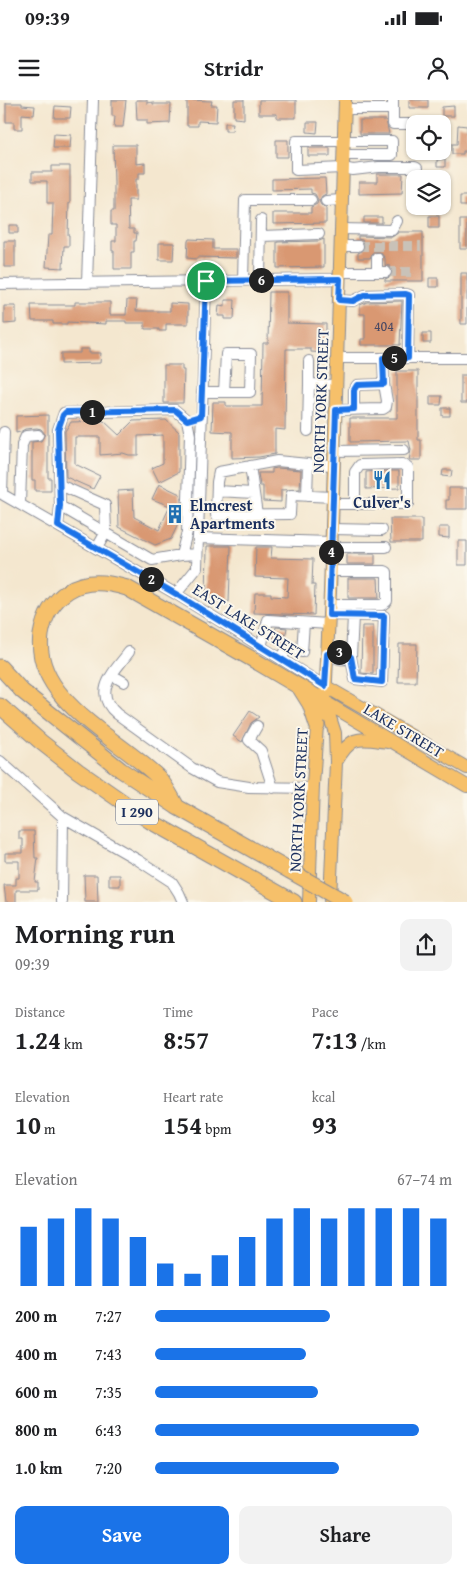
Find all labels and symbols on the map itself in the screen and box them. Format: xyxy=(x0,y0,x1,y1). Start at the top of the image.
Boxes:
pin xyxy=(185,260,227,302)
pin: 6 xyxy=(248,268,274,292)
house number: 404 xyxy=(374,316,394,336)
street label: NORTH YORK STREET xyxy=(305,328,335,473)
pin: 5 xyxy=(382,346,406,370)
pin: 1 xyxy=(80,400,104,424)
restaurant icon: Culver's xyxy=(371,469,393,491)
place label: Culver's xyxy=(353,490,411,514)
place label: Elmcrest Apartments xyxy=(190,493,275,535)
building icon: Elmcrest Apartments xyxy=(164,503,186,525)
pin: 4 xyxy=(318,540,344,564)
pin: 2 xyxy=(138,566,164,592)
street label: EAST LAKE STREET xyxy=(188,577,310,665)
pin: 3 xyxy=(326,640,352,664)
street label: LAKE STREET xyxy=(359,697,449,763)
street label: NORTH YORK STREET xyxy=(282,727,314,873)
road number: I 290 xyxy=(116,800,158,824)

